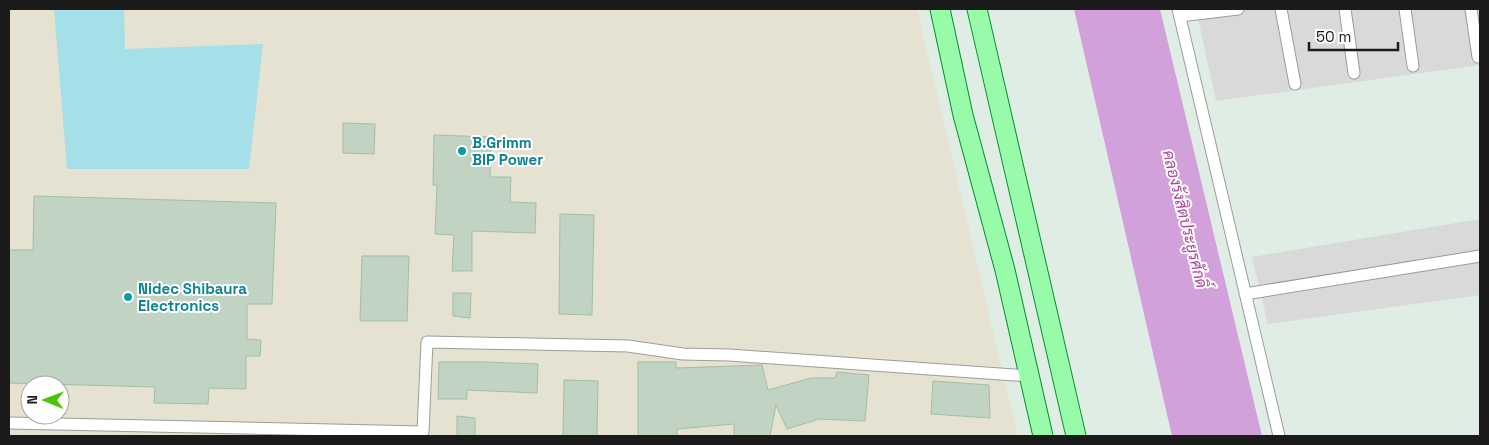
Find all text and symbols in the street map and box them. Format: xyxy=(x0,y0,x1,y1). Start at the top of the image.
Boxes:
scale bar xyxy=(1309,20,1398,52)
text: 50 m xyxy=(1316,27,1351,46)
place label: B.Grimm BIP Power xyxy=(472,133,543,169)
marker: B.Grimm BIP Power xyxy=(456,145,468,157)
water label: คลองรังสิตประยูรศักดิ์ xyxy=(1157,147,1217,293)
place label: Nidec Shibaura Electronics xyxy=(138,279,247,315)
marker: Nidec Shibaura Electronics xyxy=(122,291,134,303)
north arrow xyxy=(20,375,70,425)
text: N xyxy=(23,395,41,405)

